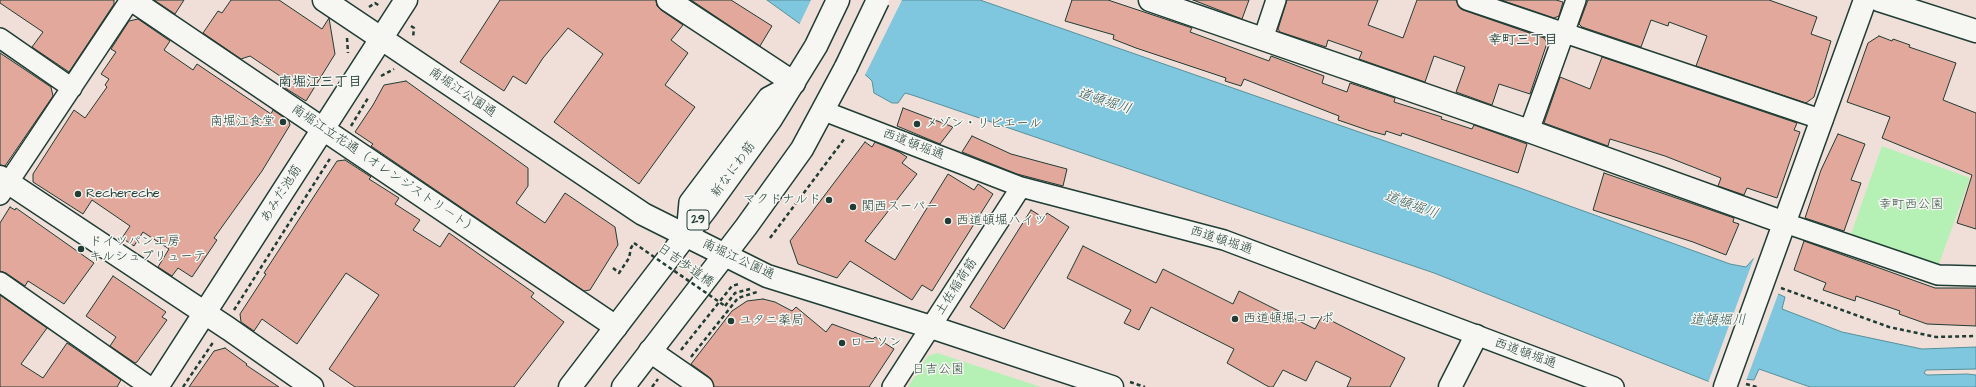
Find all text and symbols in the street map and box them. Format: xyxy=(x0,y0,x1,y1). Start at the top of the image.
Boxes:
district label: 幸町三丁目 xyxy=(1488,33,1558,49)
street label: 南堀江公園通 xyxy=(425,65,499,121)
district label: 南堀江三丁目 xyxy=(278,75,362,91)
water label: 道頓堀川 xyxy=(1075,85,1133,119)
street label: 南堀江立花通（オレンジストリート） xyxy=(288,102,480,238)
place label: 南堀江食堂 xyxy=(210,114,275,130)
place label: メゾン・リビエール xyxy=(925,116,1042,132)
marker: 南堀江食堂 xyxy=(278,117,288,127)
marker: メゾン・リビエール xyxy=(912,119,922,129)
street label: 西道頓堀通 xyxy=(880,126,946,164)
street label: 新なにわ筋 xyxy=(709,139,759,201)
street label: あみだ池筋 xyxy=(258,162,306,226)
place label: Rechereche xyxy=(86,186,160,202)
marker: Rechereche xyxy=(73,189,83,199)
water label: 道頓堀川 xyxy=(1382,189,1440,223)
place label: マクドナルド xyxy=(743,192,821,208)
marker: マクドナルド xyxy=(824,195,834,205)
park label: 幸町西公園 xyxy=(1879,197,1943,213)
place label: 関西スーパー xyxy=(861,199,938,215)
marker: 関西スーパー xyxy=(848,202,858,212)
road number: 29 xyxy=(687,210,709,230)
place label: 西道頓堀ハイツ xyxy=(956,213,1047,229)
marker: 西道頓堀ハイツ xyxy=(943,216,953,226)
street label: 西道頓堀通 xyxy=(1188,224,1254,258)
place label: ドイツパン工房 キルシュブリューテ xyxy=(89,234,206,265)
street label: 南堀江公園通 xyxy=(699,236,777,284)
street label: 日吉歩道橋 xyxy=(654,241,716,291)
marker: ドイツパン工房 キルシュブリューテ xyxy=(76,244,86,254)
street label: 土佐稲荷筋 xyxy=(933,255,981,319)
place label: 西道頓堀コーポ xyxy=(1243,311,1334,327)
place label: ユタニ薬局 xyxy=(739,313,804,329)
water label: 道頓堀川 xyxy=(1690,313,1746,329)
marker: 西道頓堀コーポ xyxy=(1230,314,1240,324)
marker: ユタニ薬局 xyxy=(726,316,736,326)
place label: ローソン xyxy=(850,335,902,351)
street label: 西道頓堀通 xyxy=(1492,336,1558,372)
marker: ローソン xyxy=(837,338,847,348)
park label: 日吉公園 xyxy=(912,362,964,378)

